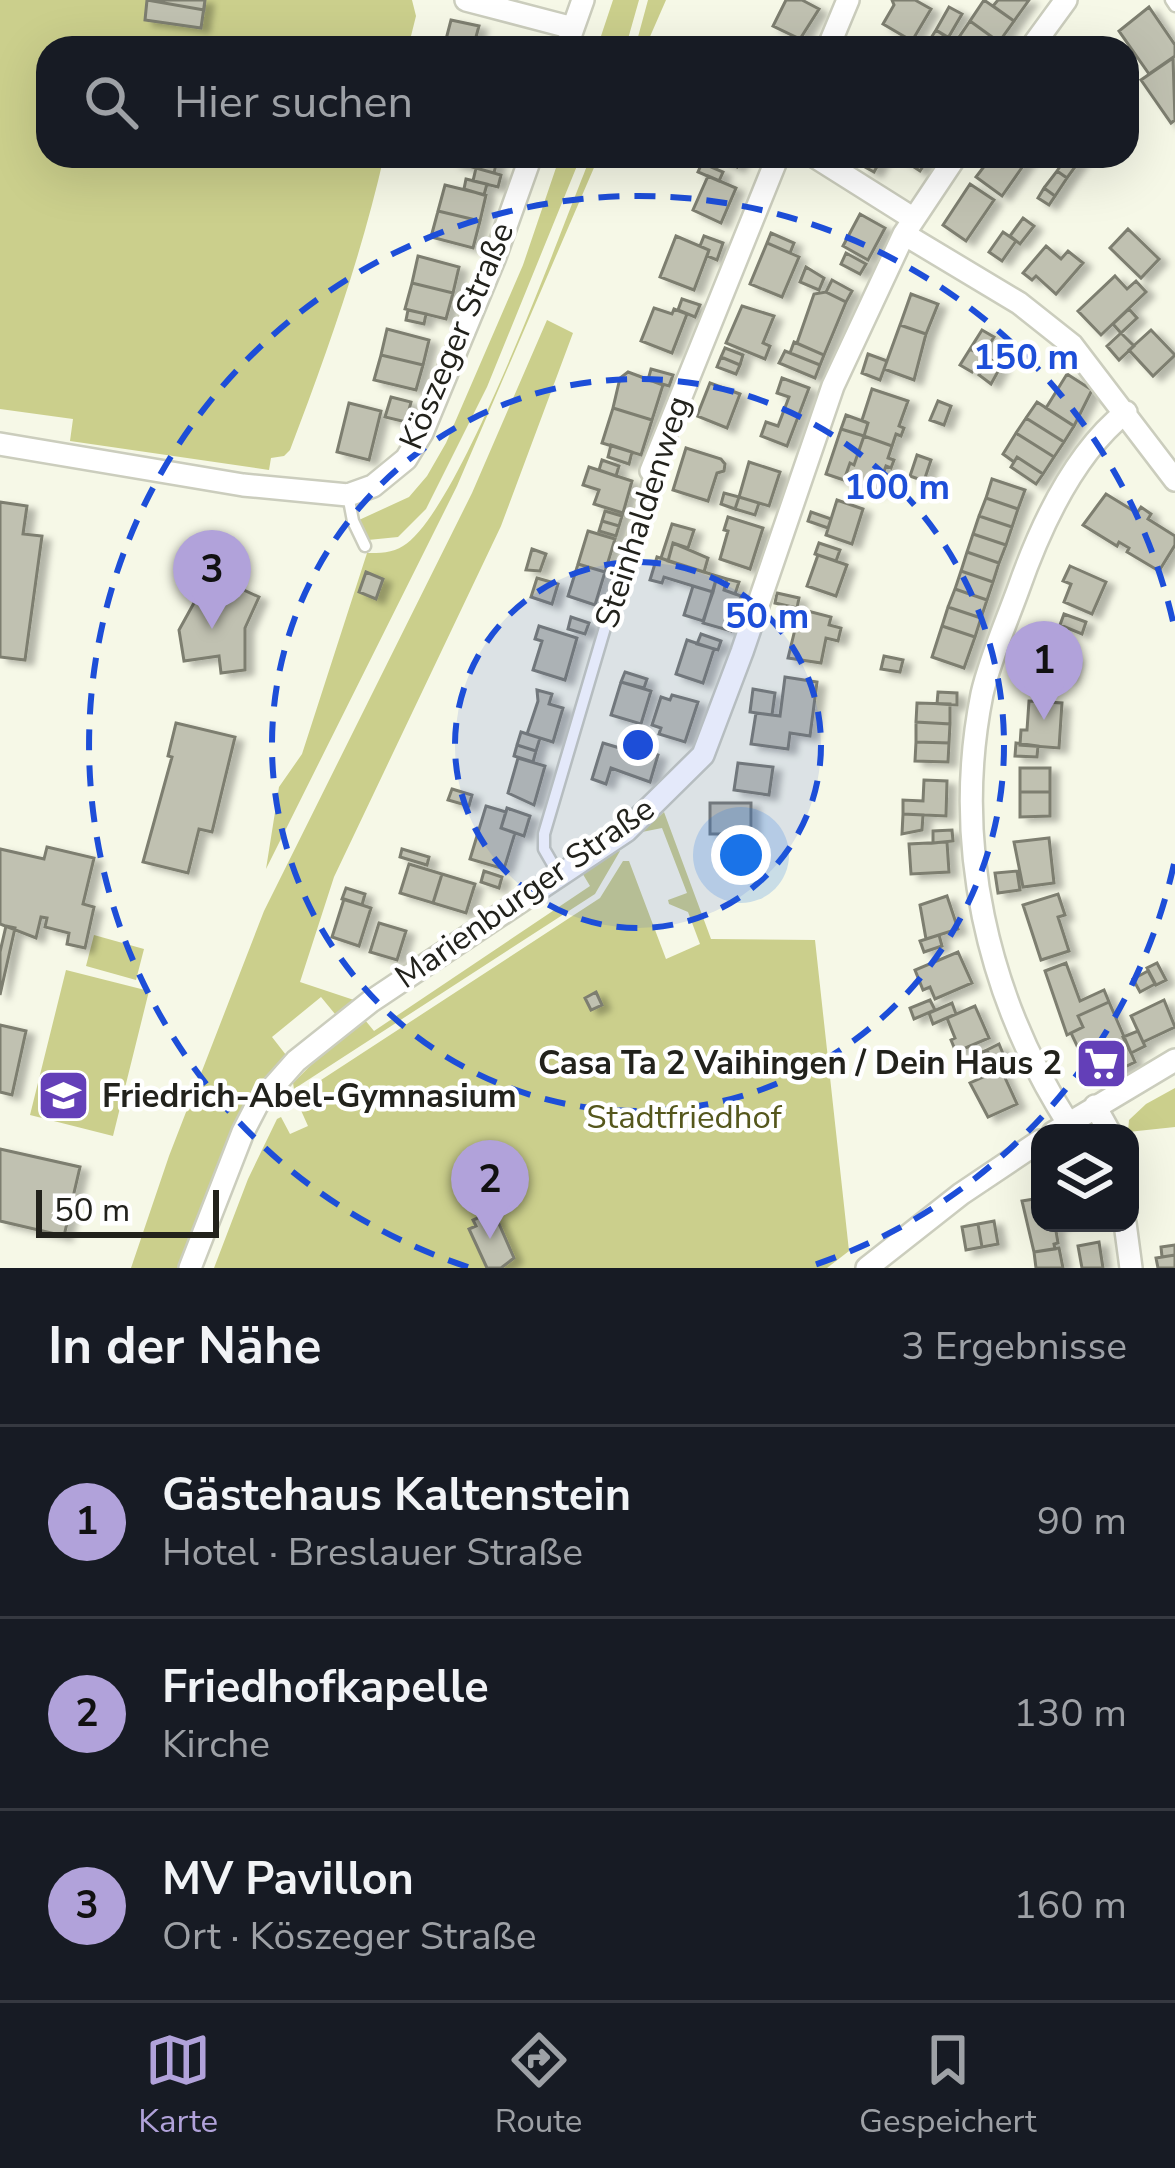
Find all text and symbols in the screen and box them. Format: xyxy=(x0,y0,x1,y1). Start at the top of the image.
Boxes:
search box xyxy=(36,36,1139,168)
icon: search xyxy=(78,69,144,135)
text: Hier suchen xyxy=(174,72,413,133)
street label: Köszeger Straße xyxy=(389,215,525,457)
text: 150 m xyxy=(973,333,1079,382)
street label: Steinhaldenweg xyxy=(584,390,702,634)
text: 100 m xyxy=(844,463,950,512)
pin: 3 xyxy=(173,530,251,629)
text: 50 m xyxy=(725,592,809,641)
pin: 1 xyxy=(1005,621,1083,720)
centre of rings xyxy=(617,724,659,766)
street label: Marienburger Straße xyxy=(386,787,664,999)
your location xyxy=(711,825,771,885)
supermarket icon: Casa Ta 2 Vaihingen / Dein Haus 2 xyxy=(1073,1035,1129,1091)
place label: Casa Ta 2 Vaihingen / Dein Haus 2 xyxy=(538,1041,1062,1086)
school or university icon: Friedrich-Abel-Gymnasium xyxy=(35,1068,91,1124)
place label: Friedrich-Abel-Gymnasium xyxy=(102,1074,517,1119)
park label: Stadtfriedhof xyxy=(586,1095,783,1140)
map controls xyxy=(1031,1124,1139,1232)
button: layers xyxy=(1031,1124,1139,1232)
pin: 2 xyxy=(451,1140,529,1239)
scale bar xyxy=(36,1184,219,1237)
text: 50 m xyxy=(54,1188,130,1233)
text: In der Nähe xyxy=(48,1311,321,1381)
text: 3 Ergebnisse xyxy=(901,1320,1127,1373)
text: Gästehaus Kaltenstein xyxy=(162,1465,631,1526)
text: 1 xyxy=(75,1495,99,1548)
text: 90 m xyxy=(1037,1495,1127,1548)
text: Hotel · Breslauer Straße xyxy=(162,1526,583,1579)
text: Friedhofkapelle xyxy=(162,1657,489,1718)
text: 2 xyxy=(75,1687,99,1740)
text: 130 m xyxy=(1013,1687,1127,1740)
text: Kirche xyxy=(162,1718,270,1771)
text: MV Pavillon xyxy=(162,1849,414,1910)
text: 3 xyxy=(75,1879,99,1932)
text: 160 m xyxy=(1013,1879,1127,1932)
text: Ort · Köszeger Straße xyxy=(162,1910,536,1963)
tab: Karte xyxy=(138,2027,218,2144)
tab: Route xyxy=(495,2027,582,2144)
tab: Gespeichert xyxy=(859,2027,1037,2144)

